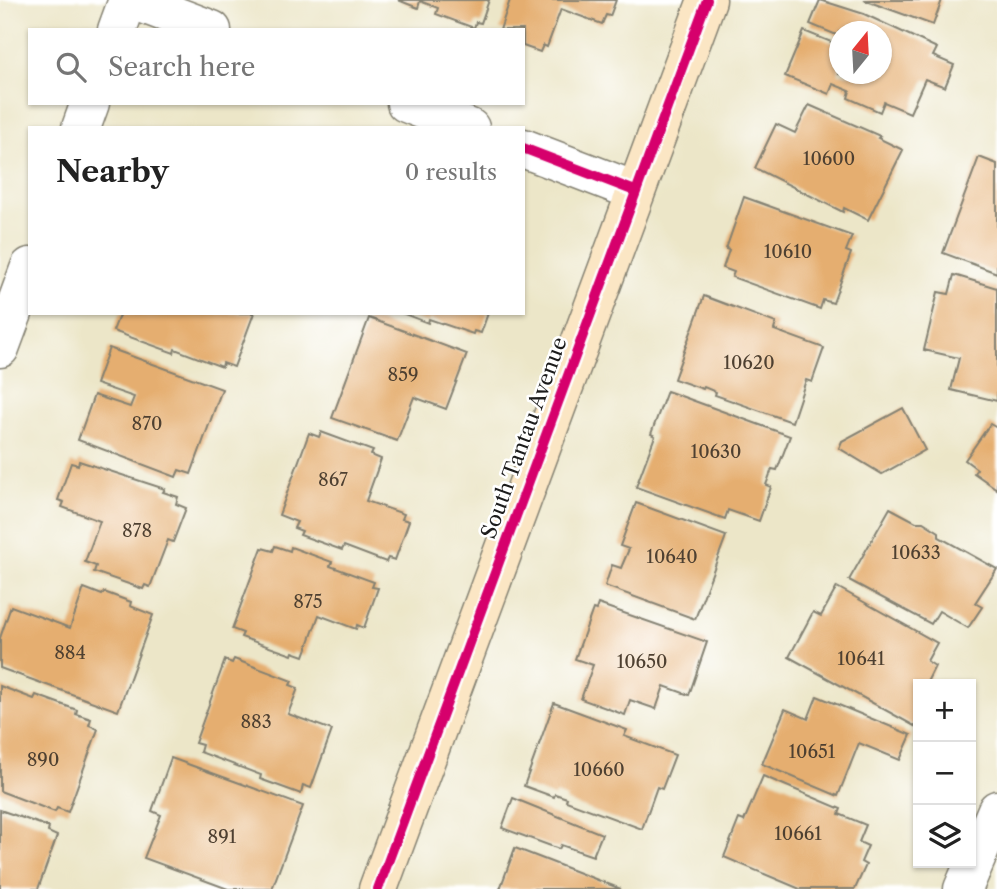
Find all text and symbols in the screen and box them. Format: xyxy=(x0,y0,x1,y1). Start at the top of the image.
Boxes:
north arrow xyxy=(829,21,892,84)
search box xyxy=(28,28,525,105)
icon: search xyxy=(52,48,90,86)
text: Search here xyxy=(108,51,255,83)
house number: 10600 xyxy=(803,148,855,170)
text: Nearby xyxy=(56,153,169,190)
text: 0 results xyxy=(405,158,497,186)
house number: 10610 xyxy=(764,241,812,263)
street label: South Tantau Avenue xyxy=(475,334,572,542)
house number: 10620 xyxy=(723,352,775,374)
house number: 859 xyxy=(388,364,419,386)
house number: 870 xyxy=(132,413,162,435)
house number: 10630 xyxy=(691,441,741,463)
house number: 867 xyxy=(318,469,348,491)
house number: 878 xyxy=(122,520,152,542)
house number: 10633 xyxy=(891,542,941,564)
house number: 10640 xyxy=(646,546,698,568)
house number: 875 xyxy=(293,591,323,613)
house number: 884 xyxy=(54,642,86,664)
house number: 10641 xyxy=(837,648,885,670)
house number: 10650 xyxy=(617,651,667,673)
map controls xyxy=(913,679,976,868)
button: + xyxy=(913,679,976,742)
house number: 883 xyxy=(240,711,272,733)
house number: 10651 xyxy=(789,741,836,763)
button: − xyxy=(913,742,976,805)
house number: 890 xyxy=(27,749,59,771)
house number: 10660 xyxy=(573,759,625,781)
button: layers xyxy=(913,805,976,868)
house number: 10661 xyxy=(774,823,822,845)
house number: 891 xyxy=(208,826,237,848)

